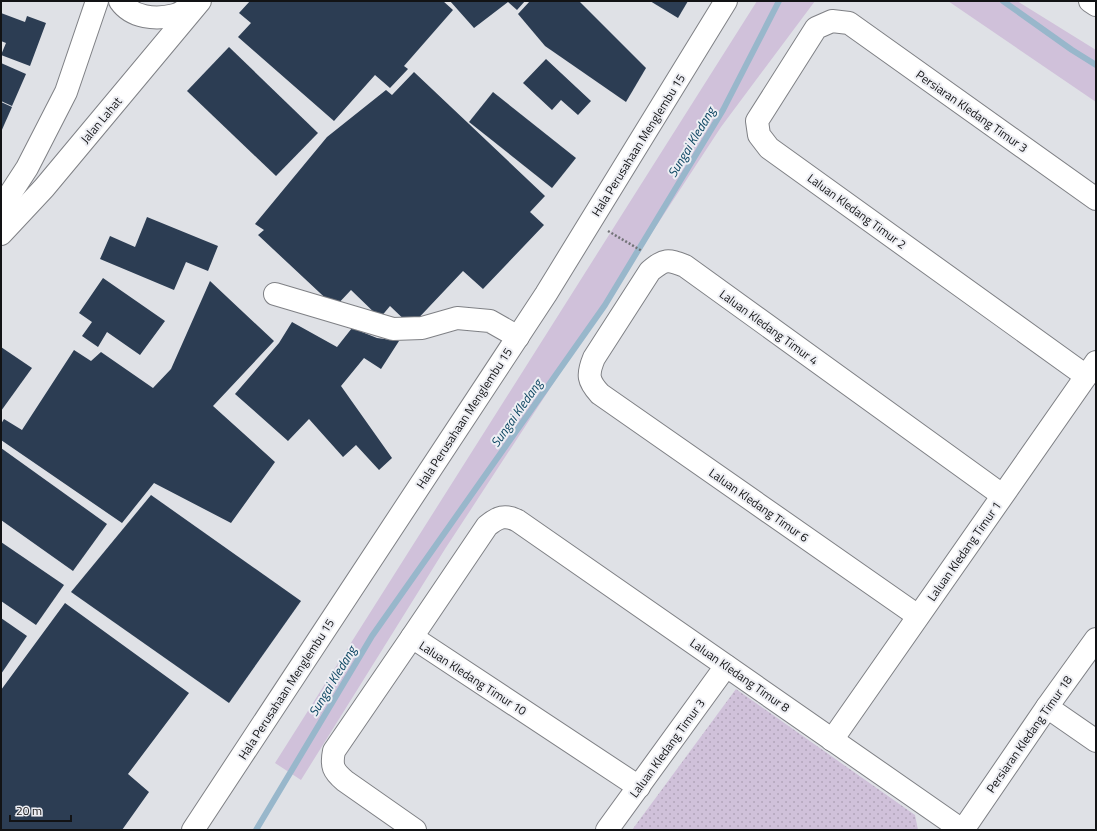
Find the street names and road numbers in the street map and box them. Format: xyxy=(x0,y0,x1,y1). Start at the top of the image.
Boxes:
street label: Persiaran Kledang Timur 3 xyxy=(912,65,1032,157)
street label: Hala Perusahaan Menglembu 15 xyxy=(586,70,690,220)
street label: Jalan Lahat xyxy=(76,92,127,147)
street label: Laluan Kledang Timur 2 xyxy=(804,169,910,253)
street label: Laluan Kledang Timur 4 xyxy=(716,285,823,370)
street label: Hala Perusahaan Menglembu 15 xyxy=(411,344,517,492)
street label: Laluan Kledang Timur 6 xyxy=(705,463,813,547)
street label: Laluan Kledang Timur 1 xyxy=(922,497,1006,605)
street label: Hala Perusahaan Menglembu 15 xyxy=(233,615,339,763)
street label: Laluan Kledang Timur 8 xyxy=(686,633,794,717)
street label: Laluan Kledang Timur 10 xyxy=(415,636,531,720)
street label: Persiaran Kledang Timur 18 xyxy=(981,671,1077,797)
street label: Laluan Kledang Timur 3 xyxy=(625,695,709,801)

